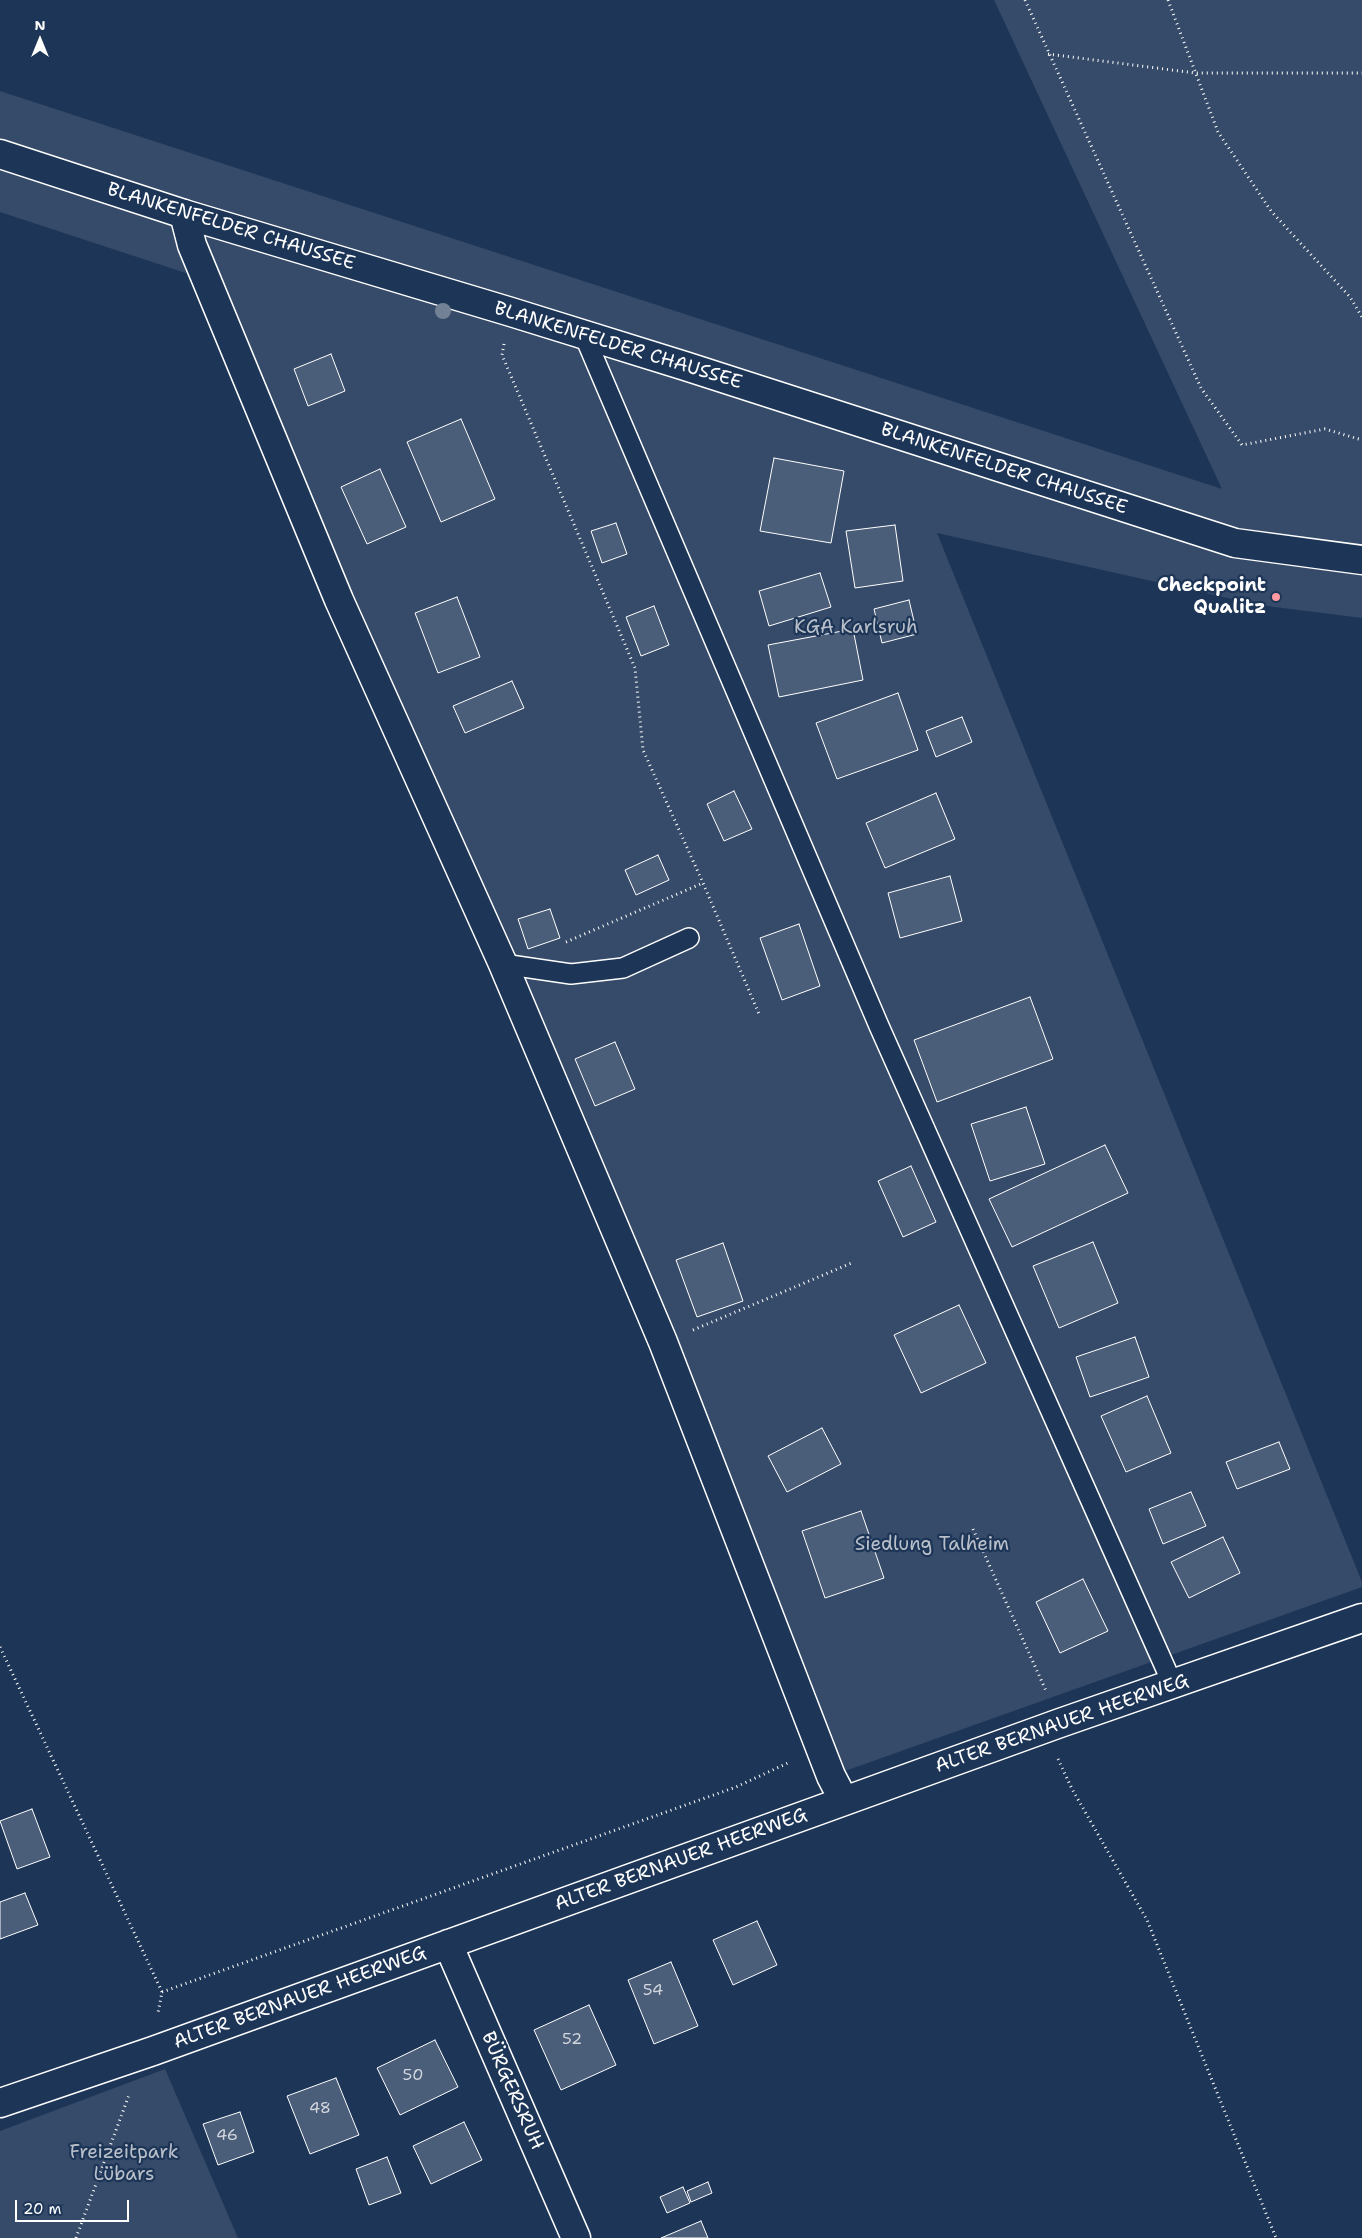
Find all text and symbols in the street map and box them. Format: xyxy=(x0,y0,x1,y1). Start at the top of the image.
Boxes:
north arrow xyxy=(15,15,65,65)
text: N xyxy=(34,16,46,34)
street label: BLANKENFELDER CHAUSSEE xyxy=(104,178,358,276)
street label: BLANKENFELDER CHAUSSEE xyxy=(491,297,745,395)
street label: BLANKENFELDER CHAUSSEE xyxy=(878,418,1130,520)
place label: Checkpoint Qualitz xyxy=(1157,575,1266,619)
marker: Checkpoint Qualitz xyxy=(1270,591,1282,603)
park label: KGA Karlsruh xyxy=(794,617,918,639)
park label: Siedlung Talheim xyxy=(855,1534,1009,1556)
street label: ALTER BERNAUER HEERWEG xyxy=(932,1670,1192,1778)
street label: ALTER BERNAUER HEERWEG xyxy=(552,1804,810,1916)
street label: ALTER BERNAUER HEERWEG xyxy=(171,1942,429,2054)
house number: 54 xyxy=(643,1981,663,2001)
street label: BÜRGERSRUH xyxy=(476,2028,548,2154)
house number: 52 xyxy=(562,2030,582,2050)
house number: 50 xyxy=(403,2066,423,2086)
house number: 48 xyxy=(309,2099,331,2119)
house number: 46 xyxy=(216,2126,238,2146)
park label: Freizeitpark Lübars xyxy=(69,2142,179,2186)
scale bar xyxy=(18,2190,131,2222)
text: 20 m xyxy=(23,2199,62,2219)

